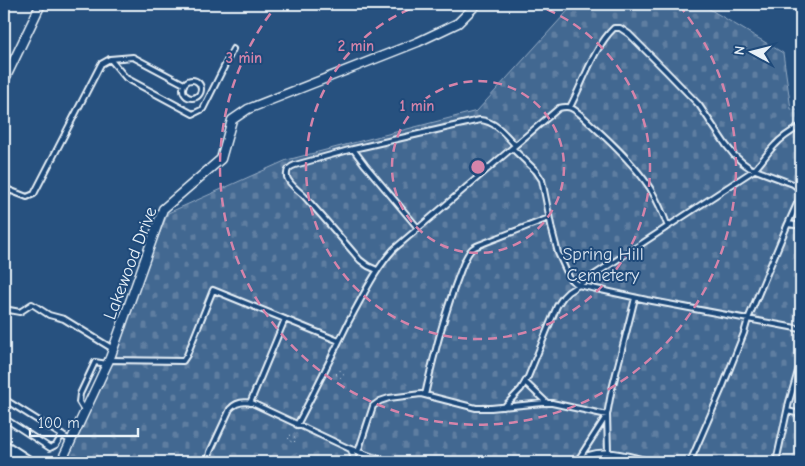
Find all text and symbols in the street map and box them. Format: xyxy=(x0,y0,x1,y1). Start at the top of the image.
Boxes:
north arrow xyxy=(728,28,778,78)
text: 2 min xyxy=(338,37,374,55)
text: N xyxy=(731,45,749,56)
text: 3 min xyxy=(226,49,262,67)
text: 1 min xyxy=(400,97,434,115)
centre of rings xyxy=(469,158,487,176)
street label: Lakewood Drive xyxy=(99,204,162,323)
park label: Spring Hill Cemetery xyxy=(562,244,644,286)
scale bar xyxy=(30,406,138,438)
text: 100 m xyxy=(38,414,80,432)

